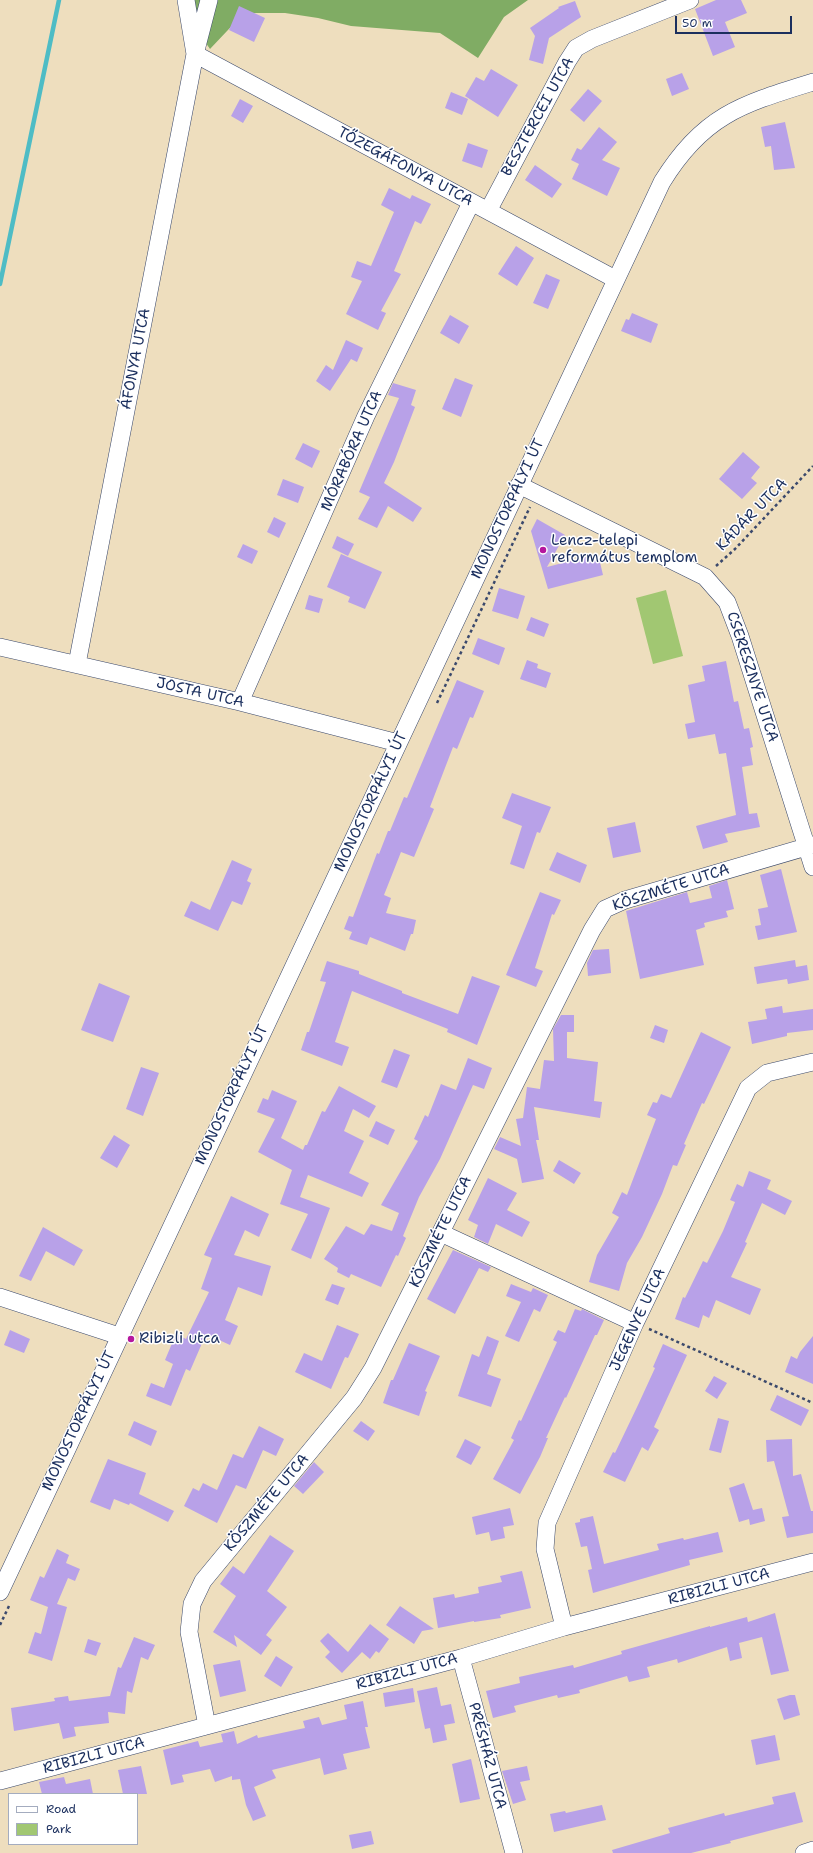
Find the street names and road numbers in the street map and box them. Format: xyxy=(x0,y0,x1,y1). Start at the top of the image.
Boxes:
street label: BESZTERCEI UTCA xyxy=(498,54,578,180)
street label: TŐZEGÁFONYA UTCA xyxy=(334,124,476,210)
street label: ÁFONYA UTCA xyxy=(117,307,155,411)
street label: MÓRABÓRA UTCA xyxy=(317,388,387,514)
street label: MONOSTORPÁLYI ÚT xyxy=(468,436,548,582)
street label: KÁDÁR UTCA xyxy=(713,475,791,555)
street label: CSERESZNYE UTCA xyxy=(722,610,782,744)
street label: JOSTA UTCA xyxy=(154,674,246,712)
street label: MONOSTORPÁLYI ÚT xyxy=(331,729,411,875)
street label: KÖSZMÉTE UTCA xyxy=(610,861,732,915)
street label: MONOSTORPÁLYI ÚT xyxy=(192,1022,272,1168)
street label: KÖSZMÉTE UTCA xyxy=(406,1173,476,1291)
street label: JEGENYE UTCA xyxy=(606,1266,670,1374)
street label: MONOSTORPÁLYI ÚT xyxy=(39,1348,119,1494)
street label: KÖSZMÉTE UTCA xyxy=(221,1450,313,1556)
street label: RIBIZLI UTCA xyxy=(666,1565,772,1609)
street label: RIBIZLI UTCA xyxy=(354,1650,460,1694)
street label: PRÉSHÁZ UTCA xyxy=(464,1701,510,1811)
street label: RIBIZLI UTCA xyxy=(41,1734,147,1778)

